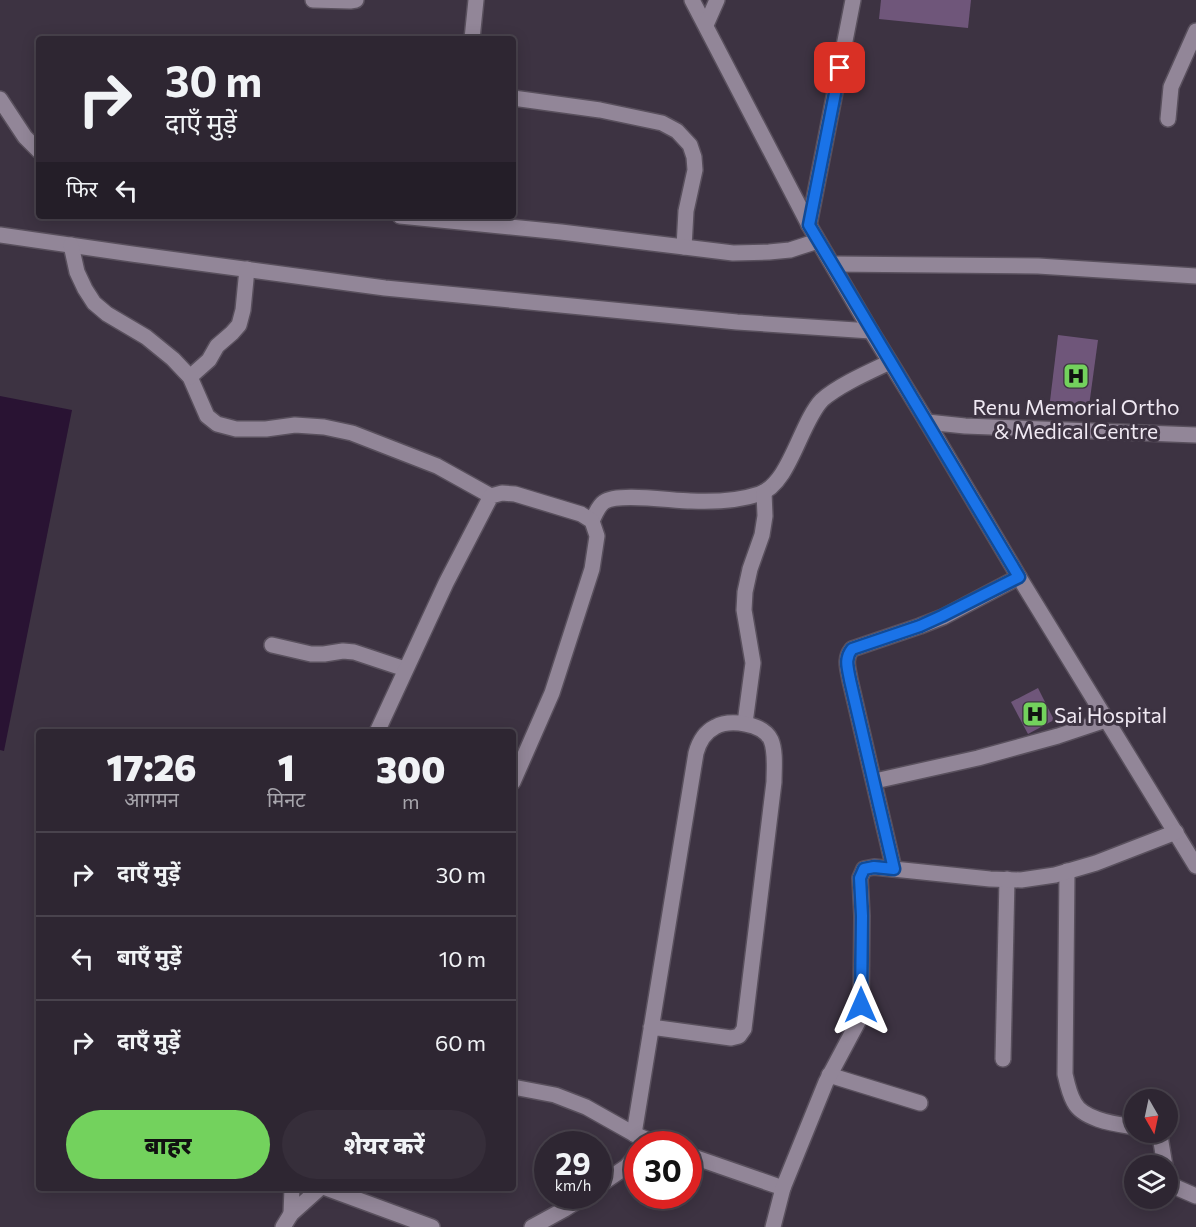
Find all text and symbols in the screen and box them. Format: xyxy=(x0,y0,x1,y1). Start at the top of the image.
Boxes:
pin xyxy=(814,42,865,93)
icon: arrive xyxy=(823,51,856,84)
text: 30 m xyxy=(165,54,262,106)
icon: right xyxy=(66,60,144,138)
text: दाएँ मुड़ें xyxy=(165,106,237,139)
icon: left xyxy=(110,174,143,207)
text: फिर xyxy=(66,175,98,202)
hospital icon: Renu Memorial Ortho & Medical Centre xyxy=(1061,361,1091,391)
place label: Renu Memorial Ortho & Medical Centre xyxy=(972,394,1180,443)
hospital icon: Sai Hospital xyxy=(1020,699,1050,729)
place label: Sai Hospital xyxy=(1054,702,1167,727)
text: 17:26 xyxy=(107,744,197,788)
text: 1 xyxy=(278,744,295,788)
text: 300 xyxy=(376,746,445,790)
text: आगमन xyxy=(124,787,179,811)
text: मिनट xyxy=(267,787,305,811)
text: m xyxy=(402,789,419,813)
icon: right xyxy=(66,858,99,891)
text: दाएँ मुड़ें xyxy=(117,859,180,886)
text: 30 m xyxy=(436,861,486,888)
icon: left xyxy=(66,942,99,975)
text: बाएँ मुड़ें xyxy=(117,943,182,970)
text: 10 m xyxy=(439,945,486,972)
position arrow xyxy=(829,973,893,1037)
icon: right xyxy=(66,1026,99,1059)
text: दाएँ मुड़ें xyxy=(117,1027,180,1054)
text: 60 m xyxy=(435,1029,486,1056)
north arrow xyxy=(1124,1089,1178,1143)
map controls xyxy=(1124,1089,1178,1209)
button: बाहर xyxy=(66,1110,270,1179)
button: शेयर करें xyxy=(282,1110,486,1179)
speed limit sign: 30 xyxy=(624,1131,702,1209)
text: 29 xyxy=(555,1144,591,1181)
button: layers xyxy=(1124,1155,1178,1209)
text: km/h xyxy=(555,1176,591,1194)

